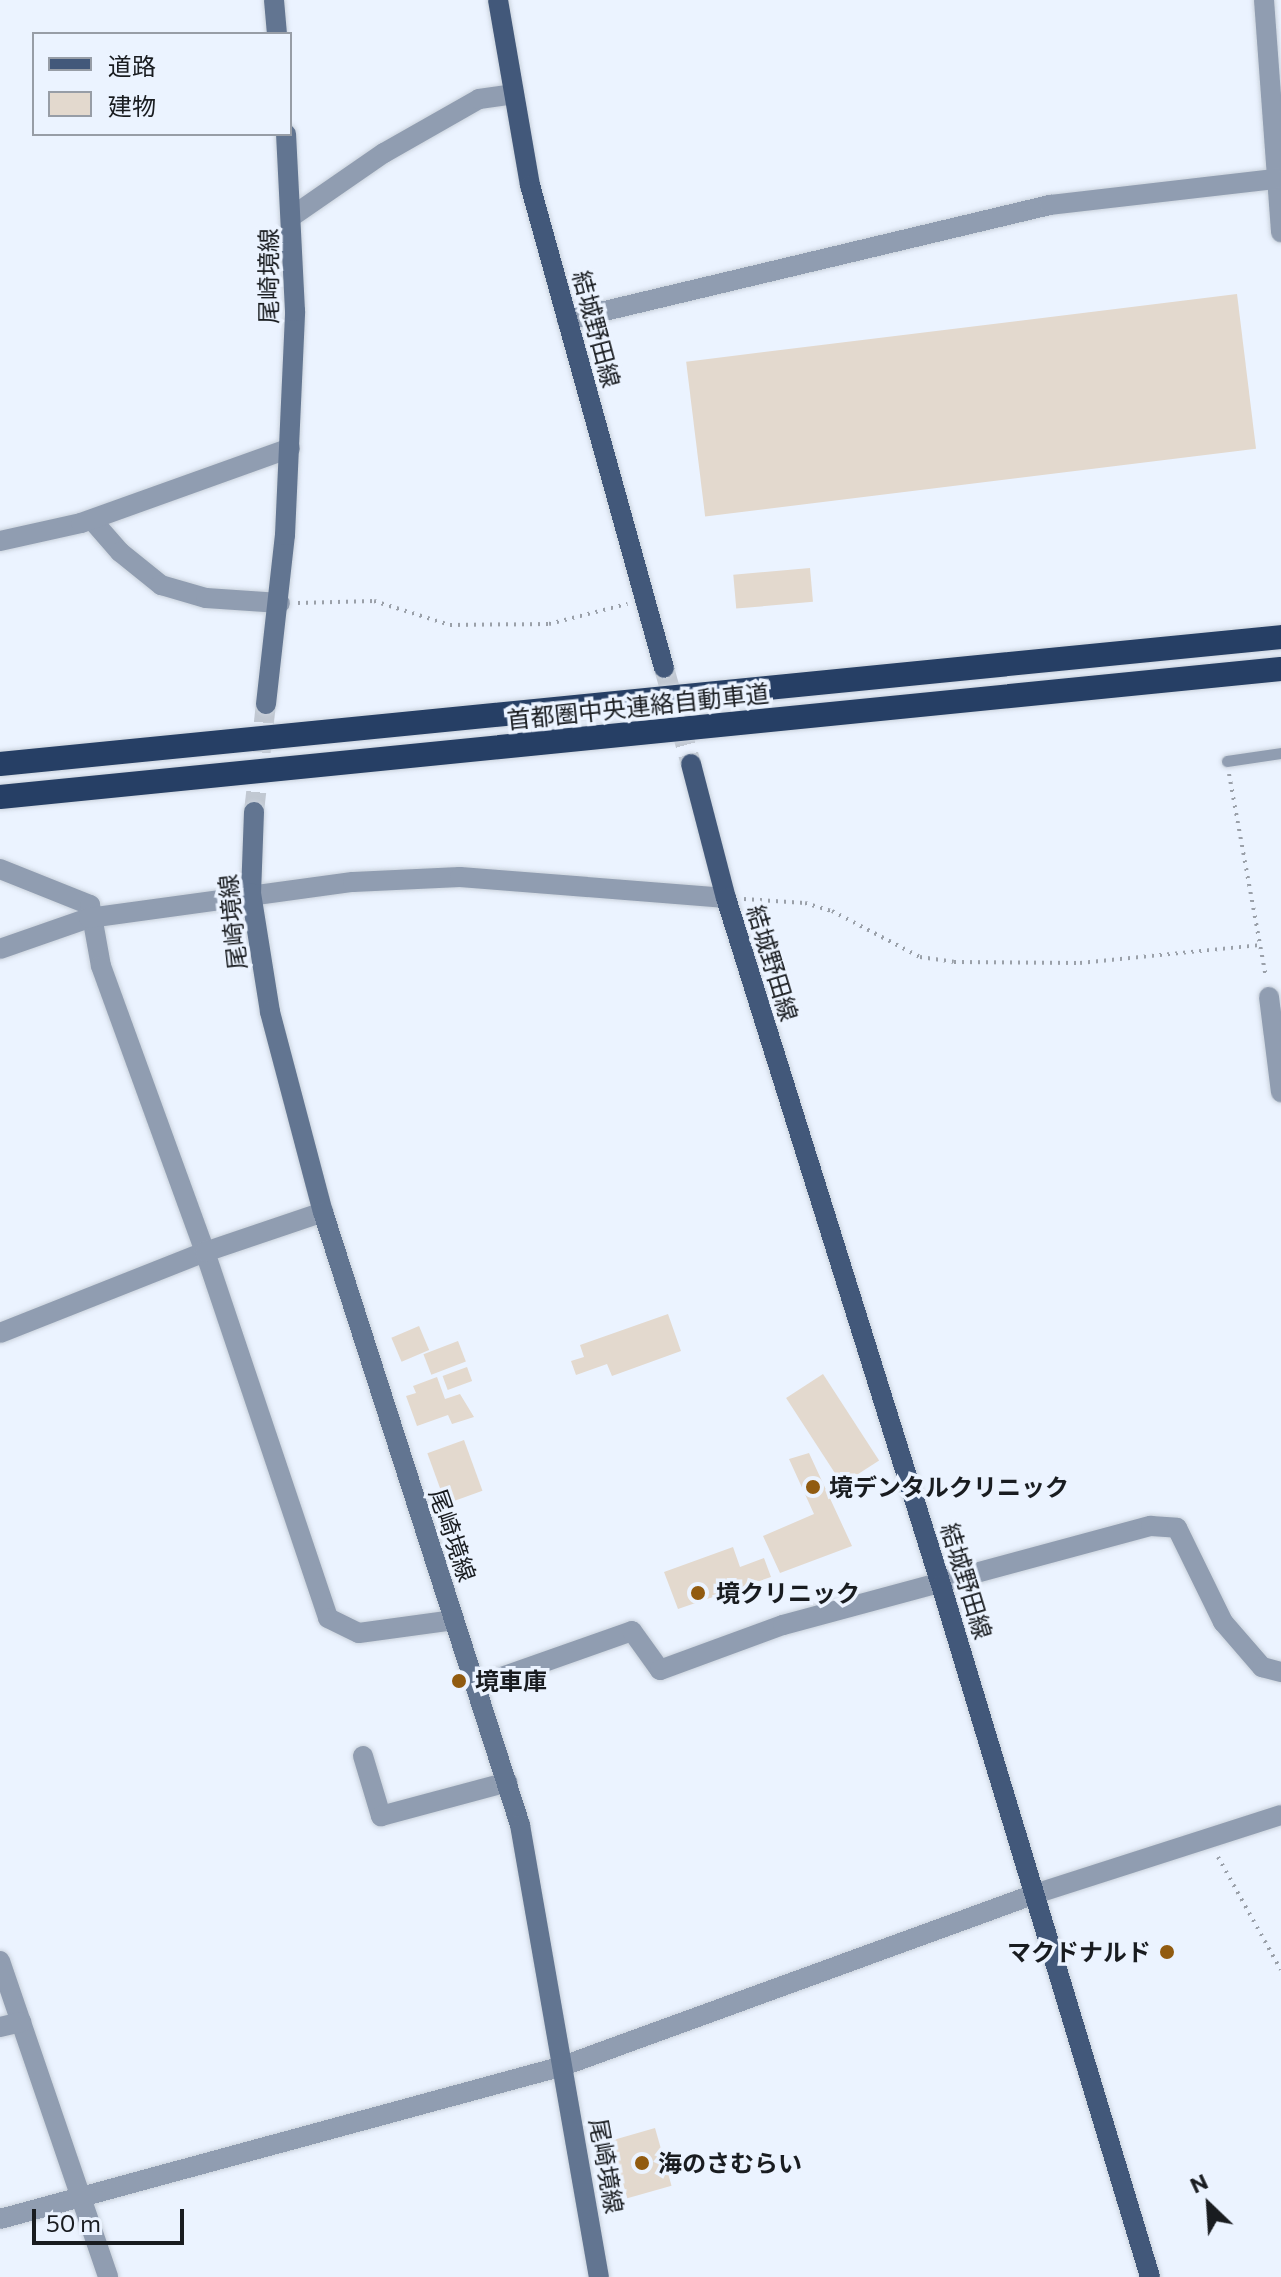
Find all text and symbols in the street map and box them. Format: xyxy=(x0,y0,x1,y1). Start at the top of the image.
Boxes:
legend xyxy=(32,32,292,136)
text: 道路 xyxy=(108,51,156,80)
text: 建物 xyxy=(108,91,156,120)
street label: 尾崎境線 xyxy=(254,228,282,324)
street label: 結城野田線 xyxy=(568,267,626,391)
street label: 首都圏中央連絡自動車道 xyxy=(505,678,771,734)
street label: 尾崎境線 xyxy=(213,873,251,971)
street label: 結城野田線 xyxy=(742,901,804,1025)
place label: 境デンタルクリニック xyxy=(829,1473,1069,1501)
marker: 境デンタルクリニック xyxy=(804,1478,822,1496)
street label: 尾崎境線 xyxy=(424,1485,482,1585)
street label: 結城野田線 xyxy=(936,1519,998,1643)
place label: 境クリニック xyxy=(716,1579,860,1607)
marker: 境クリニック xyxy=(687,1582,709,1604)
place label: 境車庫 xyxy=(475,1667,547,1695)
marker: 境車庫 xyxy=(450,1672,468,1690)
place label: マクドナルド xyxy=(1007,1938,1151,1966)
marker: マクドナルド xyxy=(1158,1943,1176,1961)
street label: 尾崎境線 xyxy=(584,2116,630,2216)
place label: 海のさむらい xyxy=(658,2149,802,2177)
marker: 海のさむらい xyxy=(633,2154,651,2172)
north arrow xyxy=(1169,2165,1249,2245)
text: N xyxy=(1185,2167,1212,2199)
scale bar xyxy=(36,2193,188,2243)
text: 50 m xyxy=(46,2208,101,2237)

